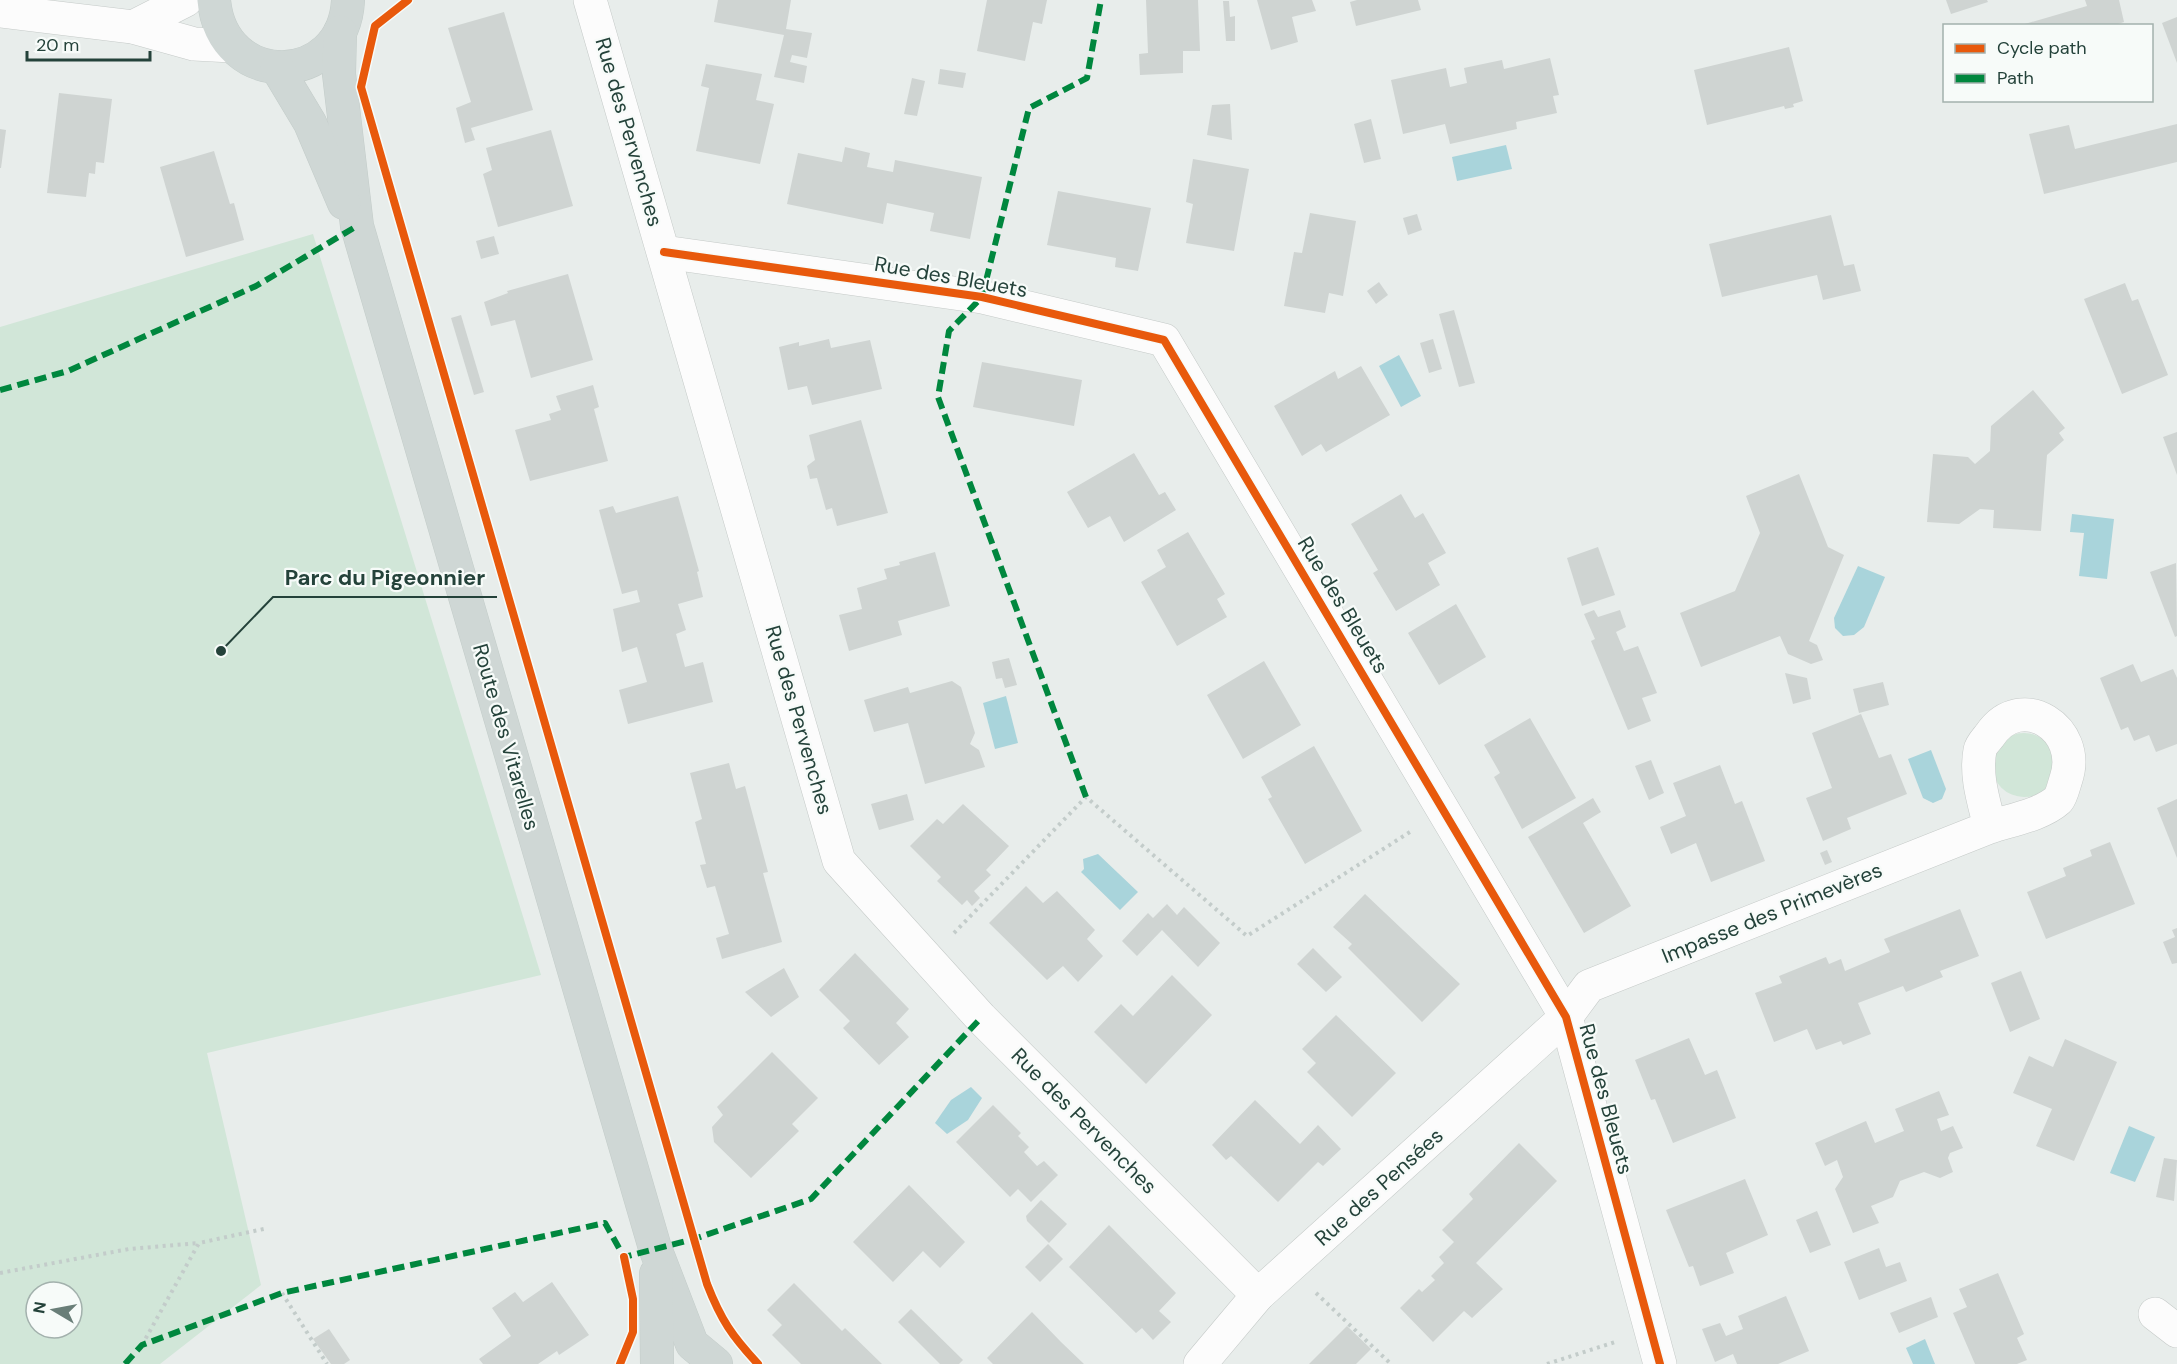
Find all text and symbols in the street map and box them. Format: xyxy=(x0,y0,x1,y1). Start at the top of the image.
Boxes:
scale bar xyxy=(27,24,150,62)
legend xyxy=(1943,24,2153,102)
text: 20 m xyxy=(36,33,79,57)
street label: Rue des Pervenches xyxy=(589,34,669,230)
text: Cycle path xyxy=(1997,36,2087,60)
text: Path xyxy=(1997,66,2034,90)
street label: Rue des Bleuets xyxy=(872,250,1030,304)
street label: Rue des Bleuets xyxy=(1291,531,1395,679)
callout: Parc du Pigeonnier xyxy=(273,557,497,597)
text: Parc du Pigeonnier xyxy=(285,563,485,592)
street label: Rue des Pervenches xyxy=(759,622,839,818)
street label: Route des Vitarelles xyxy=(466,640,546,834)
street label: Impasse des Primevères xyxy=(1658,856,1886,970)
street label: Rue des Bleuets xyxy=(1572,1021,1640,1177)
street label: Rue des Pervenches xyxy=(1005,1042,1163,1200)
street label: Rue des Pensées xyxy=(1309,1122,1449,1252)
north arrow xyxy=(24,1280,84,1340)
text: N xyxy=(28,1300,51,1315)

